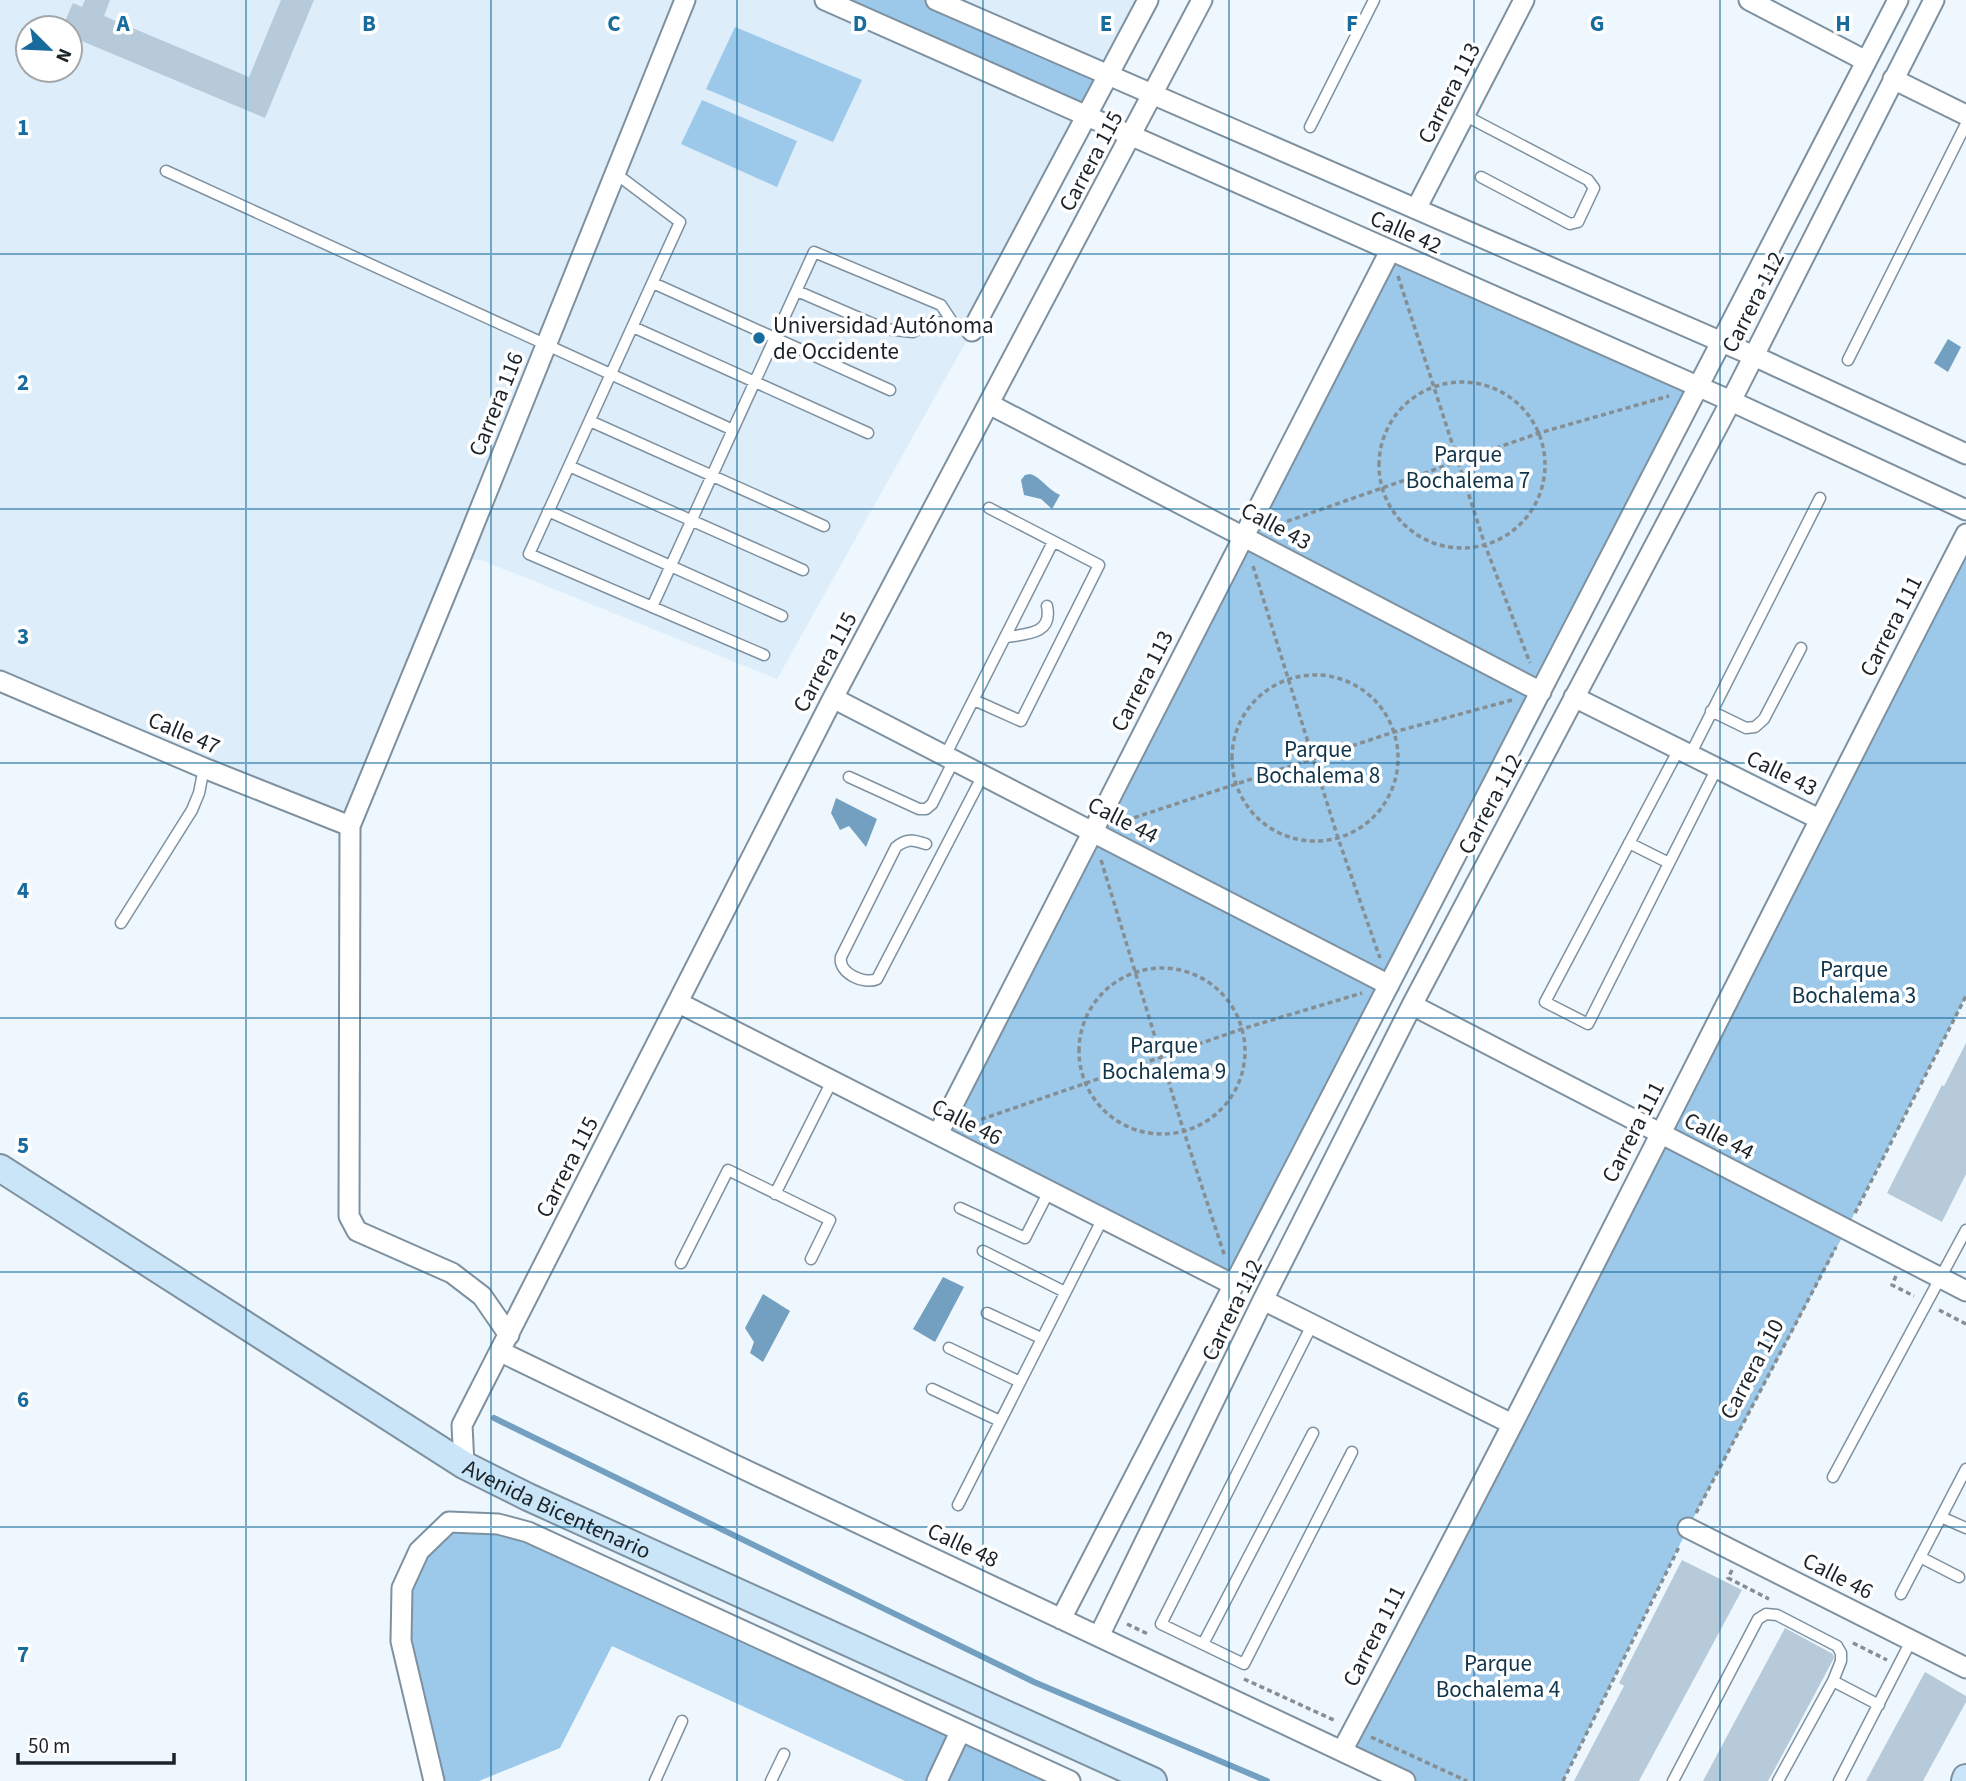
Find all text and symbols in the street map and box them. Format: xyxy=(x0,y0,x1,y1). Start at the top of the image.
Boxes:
text: A xyxy=(115,7,130,40)
text: B xyxy=(362,7,376,40)
text: C xyxy=(607,7,621,40)
text: D xyxy=(853,7,867,40)
text: E xyxy=(1100,7,1112,40)
text: F xyxy=(1346,7,1358,40)
text: G xyxy=(1590,7,1604,40)
text: H xyxy=(1835,7,1851,40)
north arrow xyxy=(14,14,84,84)
street label: Carrera 113 xyxy=(1409,37,1489,149)
text: N xyxy=(48,44,78,67)
street label: Carrera 115 xyxy=(1051,105,1131,217)
text: 1 xyxy=(17,111,29,144)
street label: Calle 42 xyxy=(1365,202,1447,262)
street label: Carrera 112 xyxy=(1713,246,1793,358)
place label: Universidad Autónoma de Occidente xyxy=(773,309,994,368)
marker: Universidad Autónoma de Occidente xyxy=(751,330,767,346)
street label: Carrera 116 xyxy=(460,347,532,461)
text: 2 xyxy=(17,366,29,399)
park label: Parque Bochalema 7 xyxy=(1406,438,1530,497)
street label: Calle 43 xyxy=(1235,494,1317,558)
street label: Carrera 111 xyxy=(1851,570,1931,682)
street label: Carrera 115 xyxy=(785,606,865,718)
text: 3 xyxy=(17,620,29,653)
street label: Carrera 113 xyxy=(1102,625,1182,737)
street label: Calle 47 xyxy=(143,703,225,763)
park label: Parque Bochalema 8 xyxy=(1256,733,1380,792)
street label: Calle 43 xyxy=(1741,742,1823,804)
street label: Carrera 112 xyxy=(1450,748,1530,860)
street label: Calle 44 xyxy=(1082,788,1164,852)
text: 4 xyxy=(17,874,29,907)
park label: Parque Bochalema 3 xyxy=(1792,953,1916,1012)
park label: Parque Bochalema 9 xyxy=(1102,1029,1226,1088)
street label: Carrera 111 xyxy=(1593,1076,1673,1188)
street label: Calle 46 xyxy=(926,1090,1008,1154)
street label: Calle 44 xyxy=(1678,1104,1760,1168)
street label: Carrera 115 xyxy=(527,1111,607,1223)
text: 5 xyxy=(17,1129,29,1162)
street label: Carrera 112 xyxy=(1193,1253,1271,1367)
street label: Carrera 110 xyxy=(1712,1313,1792,1425)
text: 6 xyxy=(17,1383,29,1416)
street label: Avenida Bicentenario xyxy=(458,1451,656,1567)
street label: Calle 48 xyxy=(922,1514,1004,1576)
street label: Calle 46 xyxy=(1797,1544,1879,1608)
street label: Carrera 111 xyxy=(1334,1580,1414,1692)
text: 7 xyxy=(17,1638,29,1671)
park label: Parque Bochalema 4 xyxy=(1436,1647,1560,1706)
scale bar xyxy=(18,1722,173,1766)
text: 50 m xyxy=(28,1731,70,1761)

